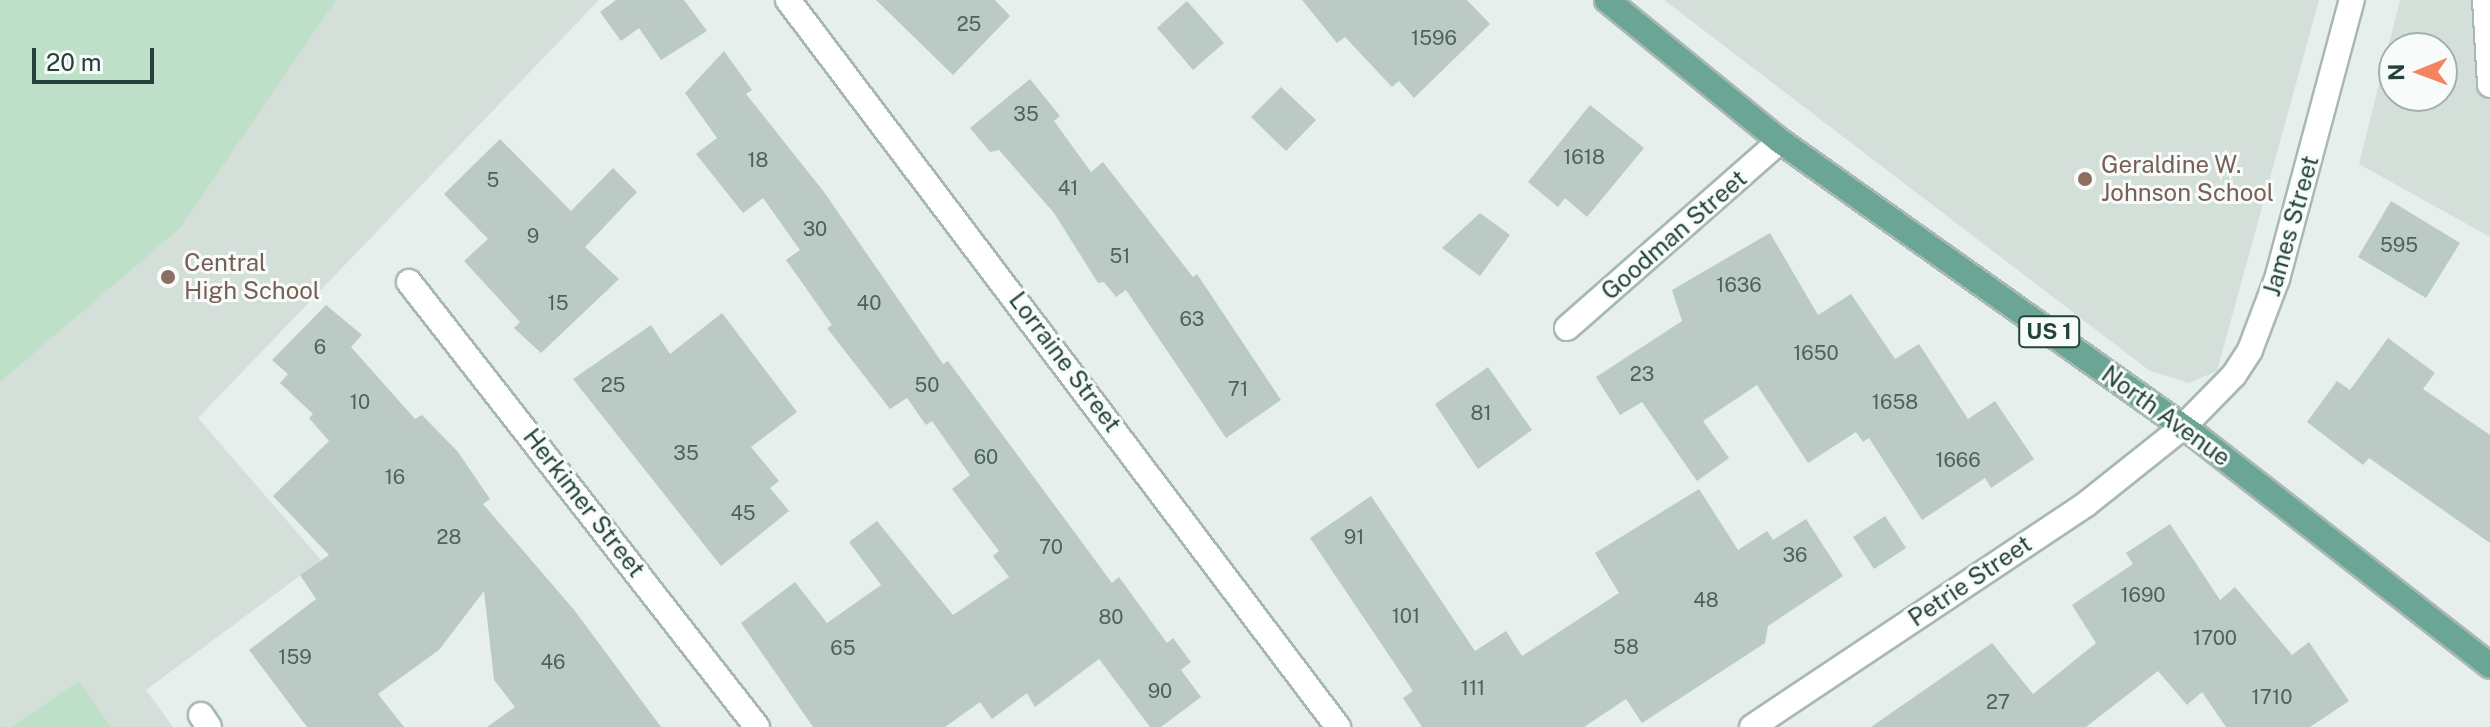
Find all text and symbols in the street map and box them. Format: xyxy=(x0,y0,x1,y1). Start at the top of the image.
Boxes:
house number: 25 xyxy=(957,12,981,36)
house number: 1596 xyxy=(1411,26,1457,50)
scale bar xyxy=(36,32,158,82)
north arrow xyxy=(2378,32,2458,112)
text: 20 m xyxy=(46,48,102,76)
text: N xyxy=(2383,64,2409,81)
house number: 35 xyxy=(1013,102,1039,126)
house number: 1618 xyxy=(1563,145,1605,169)
house number: 18 xyxy=(747,148,769,172)
place label: Geraldine W. Johnson School xyxy=(2101,151,2274,207)
street label: James Street xyxy=(2257,152,2325,300)
street label: Goodman Street xyxy=(1596,164,1752,306)
house number: 5 xyxy=(487,168,499,192)
marker: Geraldine W. Johnson School xyxy=(2076,170,2094,188)
house number: 41 xyxy=(1058,176,1078,200)
house number: 30 xyxy=(803,217,827,241)
house number: 9 xyxy=(527,224,539,248)
house number: 595 xyxy=(2380,233,2418,257)
house number: 51 xyxy=(1110,244,1130,268)
place label: Central High School xyxy=(184,249,320,305)
marker: Central High School xyxy=(159,268,177,286)
house number: 1636 xyxy=(1716,273,1762,297)
street label: Lorraine Street xyxy=(1003,286,1127,438)
house number: 15 xyxy=(548,291,568,315)
house number: 40 xyxy=(857,291,881,315)
house number: 63 xyxy=(1180,307,1204,331)
road number: US 1 xyxy=(2017,314,2081,350)
house number: 6 xyxy=(314,335,326,359)
house number: 1650 xyxy=(1793,341,1839,365)
street label: North Avenue xyxy=(2096,360,2236,472)
house number: 23 xyxy=(1630,362,1654,386)
house number: 25 xyxy=(601,373,625,397)
house number: 50 xyxy=(914,373,940,397)
house number: 71 xyxy=(1228,377,1248,401)
house number: 10 xyxy=(350,390,370,414)
house number: 1658 xyxy=(1872,390,1918,414)
house number: 81 xyxy=(1470,401,1492,425)
street label: Herkimer Street xyxy=(517,423,651,583)
house number: 35 xyxy=(673,441,699,465)
house number: 60 xyxy=(974,445,998,469)
house number: 1666 xyxy=(1935,448,1981,472)
house number: 16 xyxy=(385,465,405,489)
house number: 45 xyxy=(730,501,756,525)
house number: 28 xyxy=(437,525,461,549)
house number: 91 xyxy=(1344,525,1364,549)
street label: Petrie Street xyxy=(1903,529,2037,633)
house number: 70 xyxy=(1039,535,1063,559)
house number: 36 xyxy=(1783,543,1807,567)
house number: 1690 xyxy=(2120,583,2166,607)
house number: 48 xyxy=(1693,588,1719,612)
house number: 101 xyxy=(1392,604,1420,628)
house number: 80 xyxy=(1098,605,1124,629)
house number: 1700 xyxy=(2193,626,2237,650)
house number: 58 xyxy=(1613,635,1639,659)
house number: 65 xyxy=(830,636,856,660)
house number: 159 xyxy=(278,645,312,669)
house number: 46 xyxy=(540,650,566,674)
house number: 111 xyxy=(1461,676,1485,700)
house number: 90 xyxy=(1148,679,1172,703)
house number: 1710 xyxy=(2252,685,2292,709)
house number: 27 xyxy=(1986,690,2010,714)

